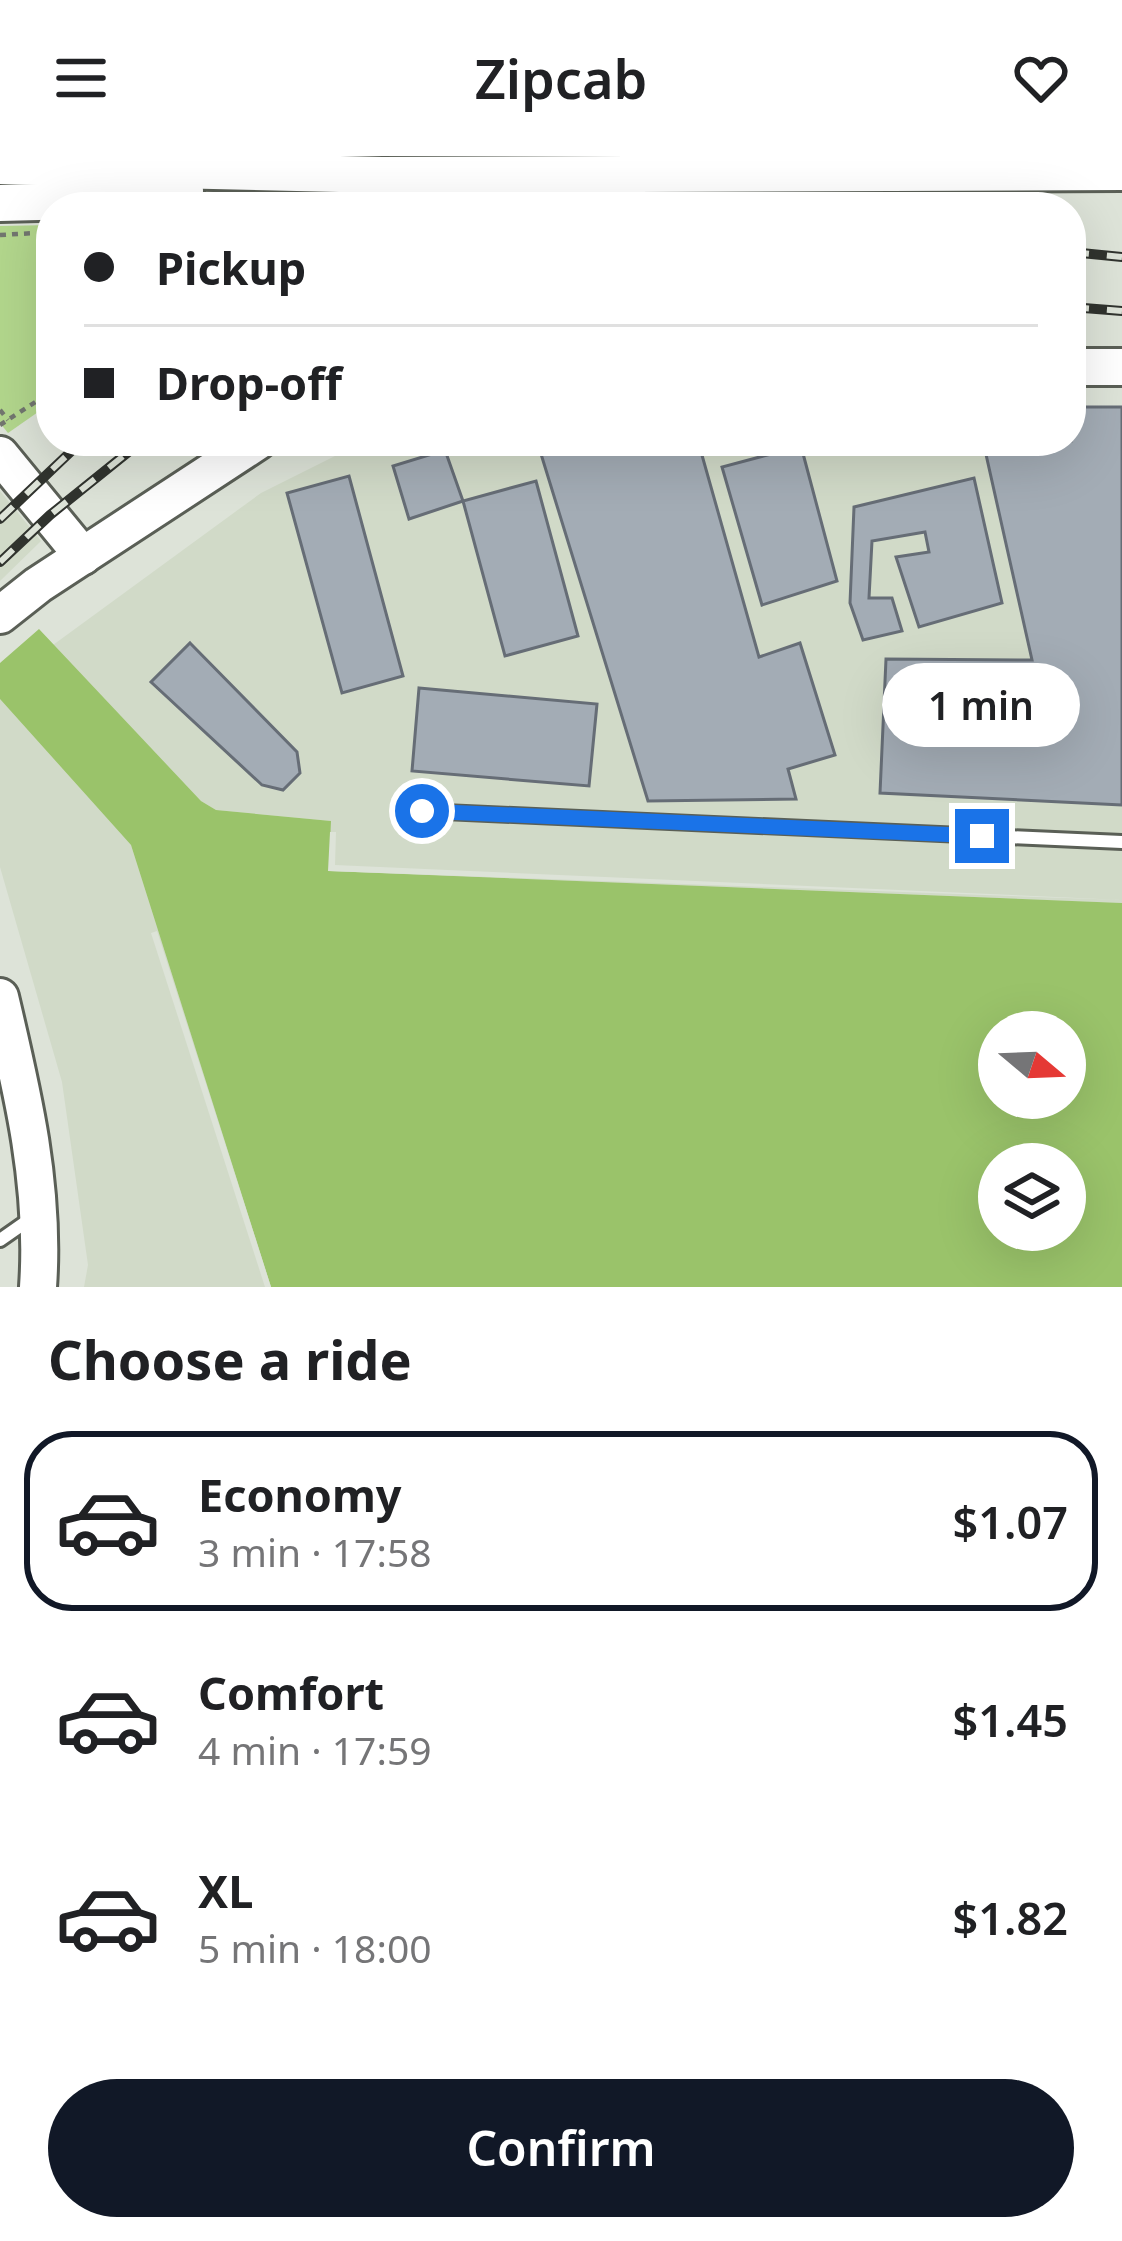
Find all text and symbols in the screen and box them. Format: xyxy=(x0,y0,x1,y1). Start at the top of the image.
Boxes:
text: Zipcab xyxy=(475,41,647,115)
icon: menu xyxy=(48,45,114,111)
icon: heart xyxy=(1008,45,1074,111)
text: Pickup xyxy=(156,237,306,298)
text: Drop-off xyxy=(156,352,342,413)
callout: 1 min xyxy=(883,662,1081,746)
text: 1 min xyxy=(928,678,1034,731)
route start xyxy=(395,784,449,838)
route end xyxy=(955,809,1009,863)
north arrow xyxy=(978,1011,1086,1119)
map controls xyxy=(978,1011,1086,1251)
button: layers xyxy=(978,1143,1086,1251)
text: Choose a ride xyxy=(48,1322,412,1396)
text: Economy xyxy=(198,1464,402,1525)
icon: car xyxy=(54,1467,162,1575)
text: $1.07 xyxy=(953,1491,1068,1552)
text: 3 min · 17:58 xyxy=(198,1525,432,1578)
text: Comfort xyxy=(198,1662,384,1723)
icon: car xyxy=(54,1665,162,1773)
text: $1.45 xyxy=(953,1689,1068,1750)
text: 4 min · 17:59 xyxy=(198,1723,432,1776)
text: XL xyxy=(198,1860,253,1921)
icon: car xyxy=(54,1863,162,1971)
text: $1.82 xyxy=(953,1887,1068,1948)
text: 5 min · 18:00 xyxy=(198,1921,432,1974)
button: Confirm xyxy=(48,2079,1074,2217)

